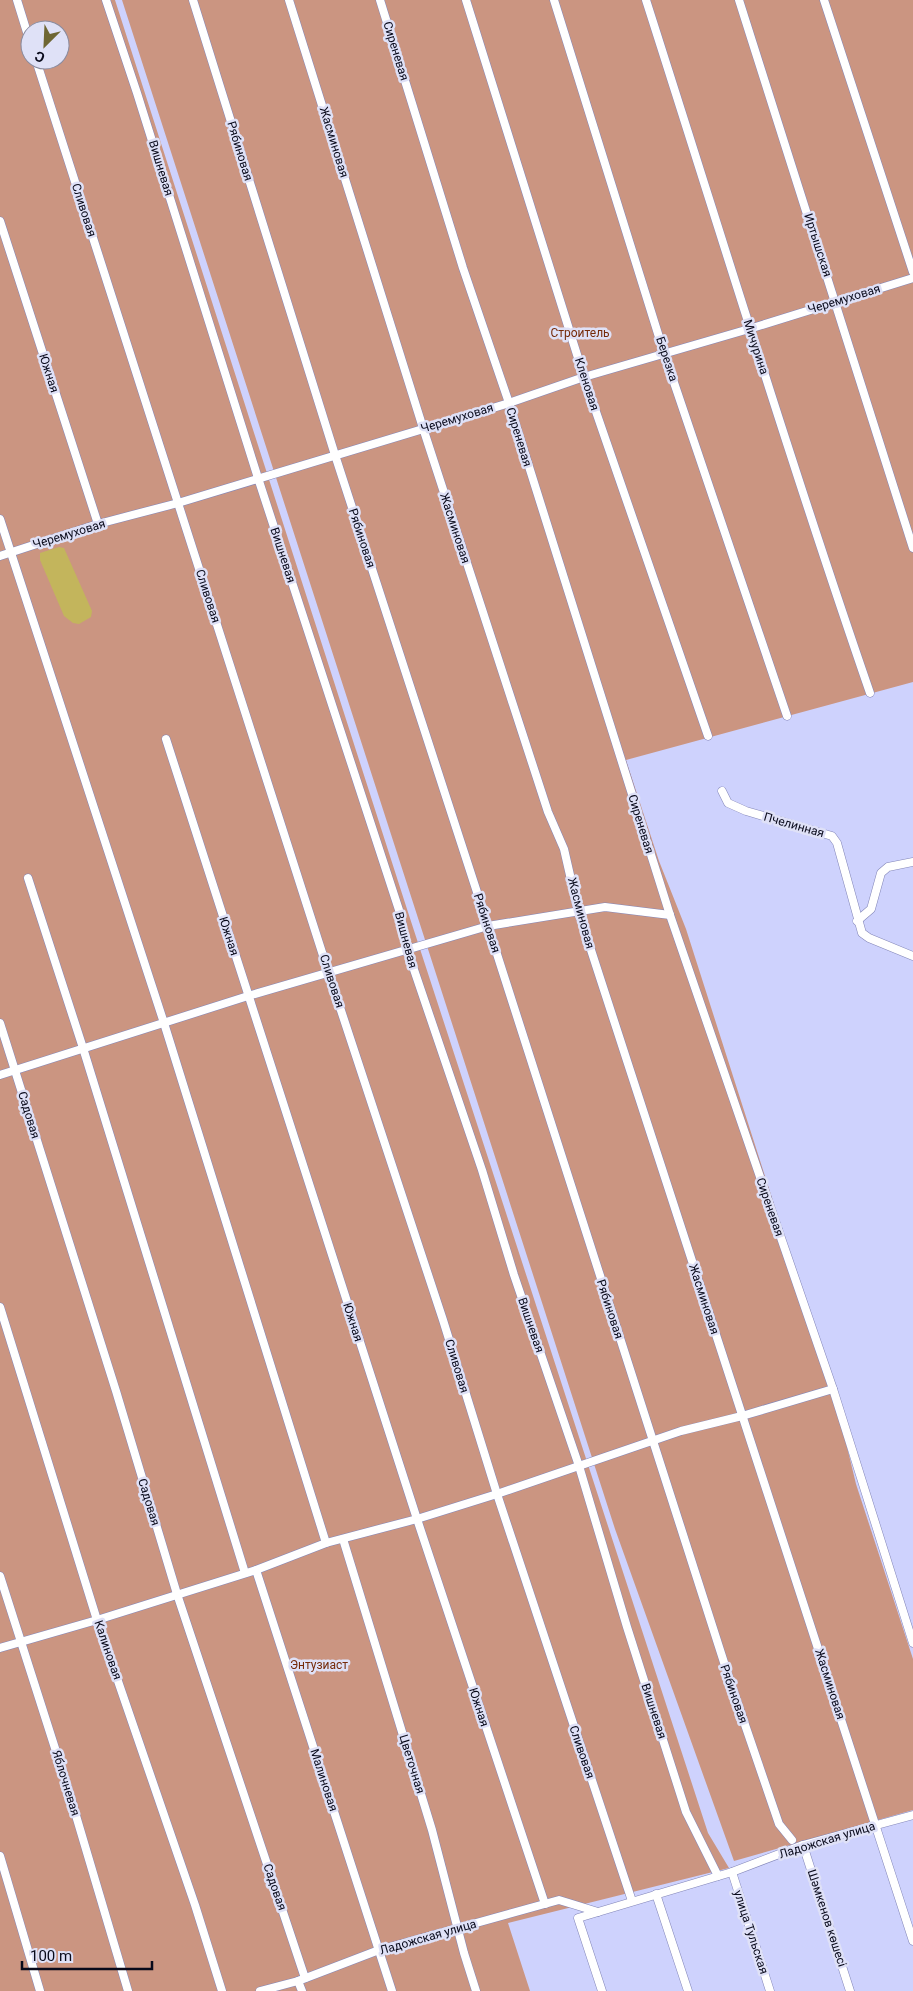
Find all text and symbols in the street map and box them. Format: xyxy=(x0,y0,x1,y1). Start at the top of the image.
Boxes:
north arrow xyxy=(20,20,70,70)
street label: Сиреневая xyxy=(380,20,412,82)
text: С xyxy=(32,48,47,66)
street label: Жасминовая xyxy=(317,105,351,179)
street label: Рябиновая xyxy=(224,120,256,182)
street label: Вишневая xyxy=(146,139,176,197)
street label: Сливовая xyxy=(69,182,99,238)
street label: Иртышская xyxy=(801,212,835,278)
street label: Черемуховая xyxy=(806,281,882,317)
street label: Мичурина xyxy=(741,318,771,376)
park label: Строитель xyxy=(550,326,610,340)
street label: Березка xyxy=(653,335,681,383)
street label: Южная xyxy=(36,352,62,394)
street label: Кленовая xyxy=(572,356,602,412)
street label: Черемуховая xyxy=(419,400,495,436)
street label: Сиреневая xyxy=(503,406,535,468)
street label: Жасминовая xyxy=(437,491,473,565)
street label: Рябиновая xyxy=(346,507,378,569)
street label: Черемуховая xyxy=(31,516,107,552)
street label: Вишневая xyxy=(267,526,299,584)
street label: Сливовая xyxy=(193,568,223,624)
street label: Сиреневая xyxy=(625,793,657,855)
street label: Пчелинная xyxy=(762,810,826,840)
street label: Жасминовая xyxy=(565,876,597,950)
street label: Рябиновая xyxy=(471,892,503,954)
street label: Вишневая xyxy=(392,910,420,970)
street label: Южная xyxy=(216,915,242,957)
street label: Сливовая xyxy=(317,953,347,1009)
street label: Садовая xyxy=(15,1090,43,1140)
street label: Сиреневая xyxy=(753,1176,787,1238)
street label: Жасминовая xyxy=(686,1262,722,1336)
street label: Рябиновая xyxy=(594,1278,626,1340)
street label: Вишневая xyxy=(515,1296,547,1354)
street label: Южная xyxy=(340,1301,366,1343)
street label: Сливовая xyxy=(442,1337,472,1395)
street label: Садовая xyxy=(135,1477,163,1527)
street label: Калиновая xyxy=(91,1618,125,1682)
street label: Жасминовая xyxy=(812,1647,848,1721)
park label: Энтузиаст xyxy=(290,1658,348,1672)
street label: Рябиновая xyxy=(717,1663,751,1725)
street label: Вишневая xyxy=(638,1682,670,1740)
street label: Южная xyxy=(466,1686,492,1728)
street label: Сливовая xyxy=(566,1724,598,1780)
street label: Цветочная xyxy=(396,1733,428,1795)
street label: Малиновая xyxy=(307,1747,341,1813)
street label: Яблочневая xyxy=(49,1749,83,1817)
street label: Ладожская улица xyxy=(777,1819,877,1861)
street label: Садовая xyxy=(261,1862,289,1912)
street label: Шәмкенов көшесі xyxy=(805,1868,849,1968)
street label: улица Тульская xyxy=(731,1888,771,1976)
street label: Ладожская улица xyxy=(378,1917,478,1957)
scale bar xyxy=(22,1938,152,1970)
text: 100 m xyxy=(30,1947,72,1965)

